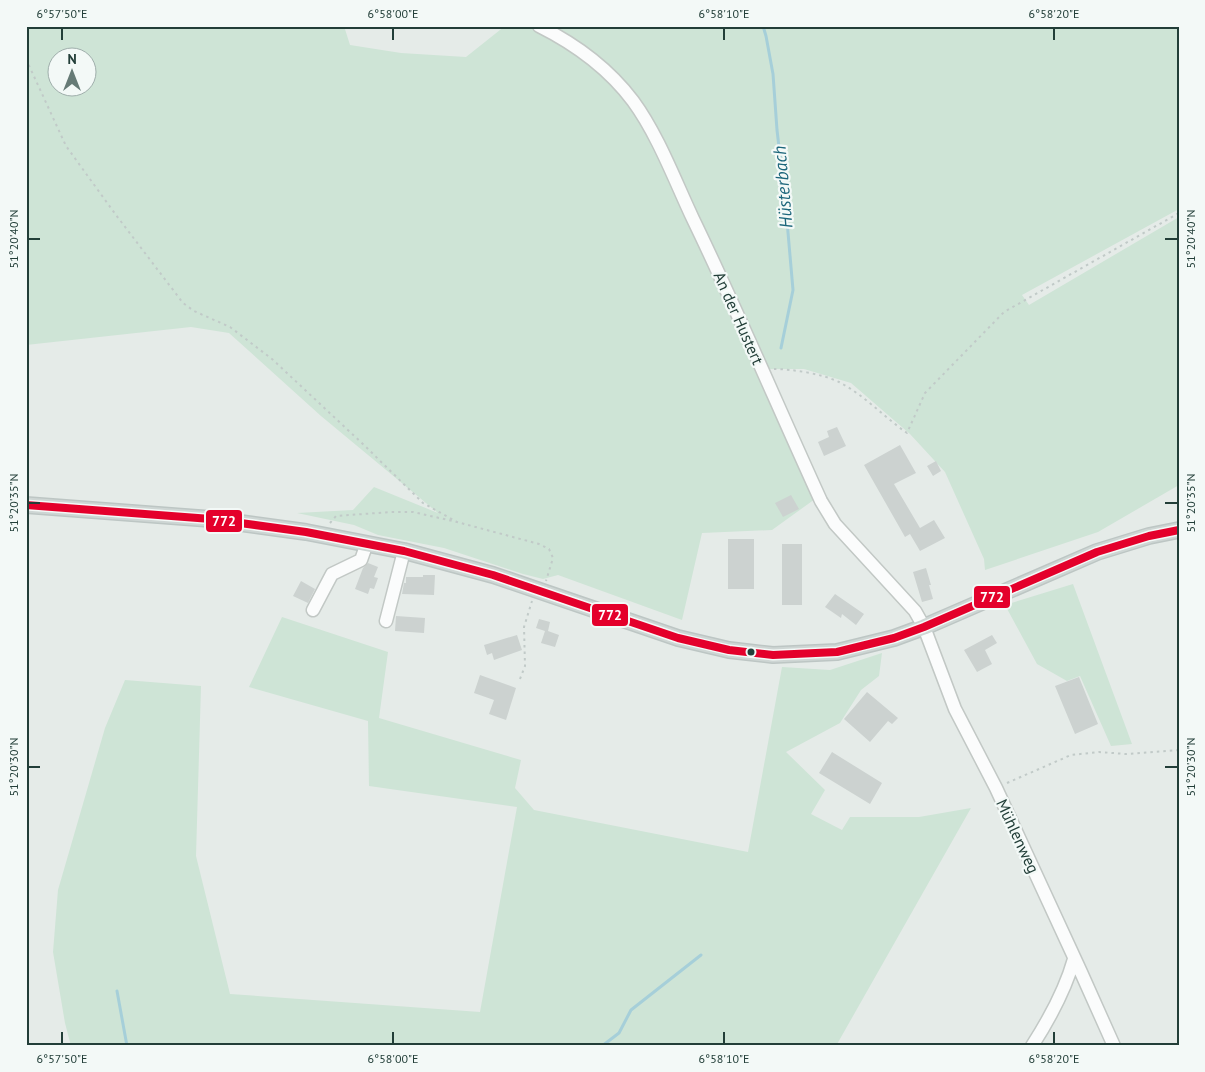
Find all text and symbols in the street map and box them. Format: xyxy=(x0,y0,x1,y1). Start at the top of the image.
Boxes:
text: 6°57'50"E xyxy=(37,6,87,21)
text: 6°58'00"E xyxy=(368,6,418,21)
text: 6°58'10"E xyxy=(699,6,749,21)
text: 6°58'20"E xyxy=(1029,6,1079,21)
north arrow xyxy=(48,48,98,98)
text: N xyxy=(67,50,77,68)
water label: Hüsterbach xyxy=(767,145,798,229)
text: 51°20'40"N xyxy=(6,209,21,269)
text: 51°20'40"N xyxy=(1183,209,1198,269)
street label: An der Hustert xyxy=(710,268,769,368)
text: 51°20'35"N xyxy=(6,473,21,533)
text: 51°20'35"N xyxy=(1183,473,1198,533)
line badge: 772 xyxy=(205,509,243,533)
text: 772 xyxy=(212,512,236,530)
line badge: 772 xyxy=(973,585,1011,609)
text: 772 xyxy=(980,588,1004,606)
line badge: 772 xyxy=(591,603,629,627)
text: 772 xyxy=(598,606,622,624)
unlabelled marker xyxy=(746,647,756,657)
text: 51°20'30"N xyxy=(6,737,21,797)
text: 51°20'30"N xyxy=(1183,737,1198,797)
street label: Mühlenweg xyxy=(992,796,1044,876)
text: 6°57'50"E xyxy=(37,1051,87,1066)
text: 6°58'00"E xyxy=(368,1051,418,1066)
text: 6°58'10"E xyxy=(699,1051,749,1066)
text: 6°58'20"E xyxy=(1029,1051,1079,1066)

